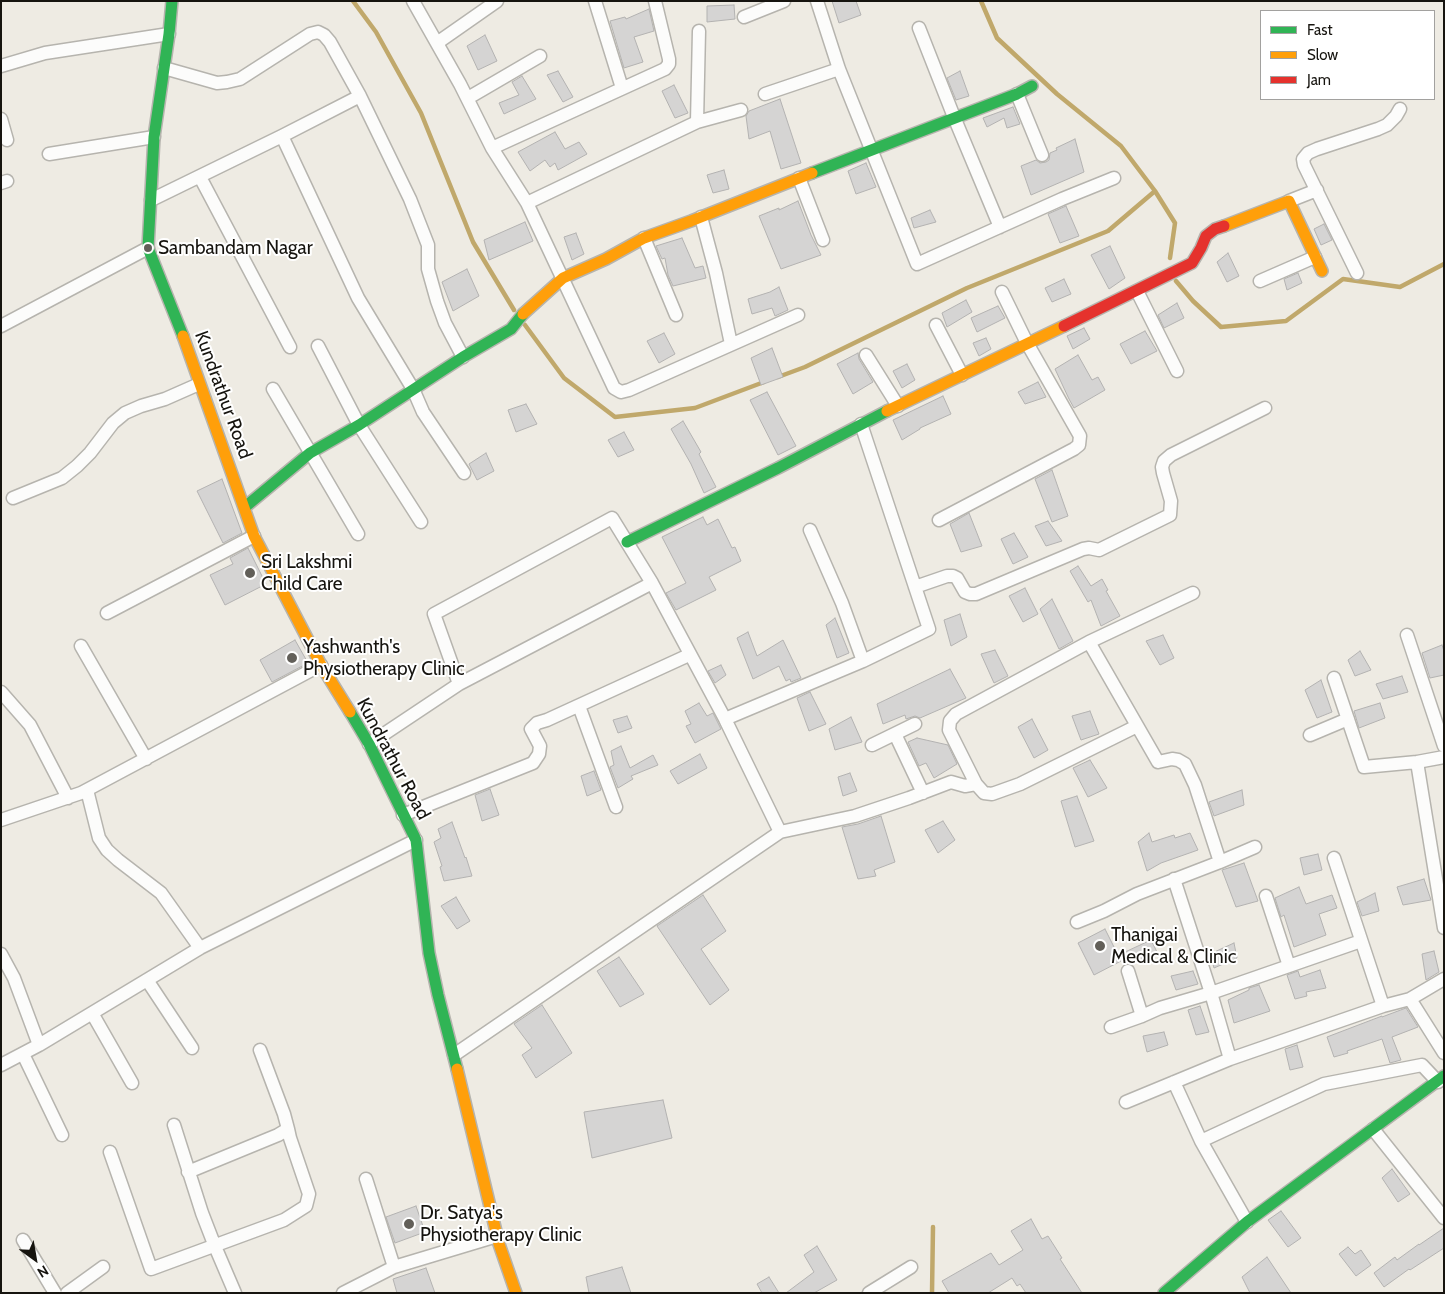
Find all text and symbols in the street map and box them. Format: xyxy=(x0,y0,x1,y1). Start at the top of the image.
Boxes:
legend xyxy=(1260,10,1435,100)
text: Fast xyxy=(1307,21,1332,39)
text: Slow xyxy=(1307,46,1338,64)
text: Jam xyxy=(1307,71,1331,89)
place label: Sambandam Nagar xyxy=(158,237,313,259)
marker: Sambandam Nagar xyxy=(142,242,154,254)
street label: Kundrathur Road xyxy=(189,328,257,462)
place label: Sri Lakshmi Child Care xyxy=(261,551,352,595)
marker: Sri Lakshmi Child Care xyxy=(243,566,257,580)
place label: Yashwanth's Physiotherapy Clinic xyxy=(303,636,465,680)
marker: Yashwanth's Physiotherapy Clinic xyxy=(285,651,299,665)
street label: Kundrathur Road xyxy=(351,694,435,824)
place label: Thanigai Medical & Clinic xyxy=(1111,924,1236,968)
marker: Thanigai Medical & Clinic xyxy=(1093,939,1107,953)
place label: Dr. Satya's Physiotherapy Clinic xyxy=(420,1202,582,1246)
marker: Dr. Satya's Physiotherapy Clinic xyxy=(402,1217,416,1231)
north arrow xyxy=(10,1234,60,1284)
text: N xyxy=(34,1261,52,1282)

